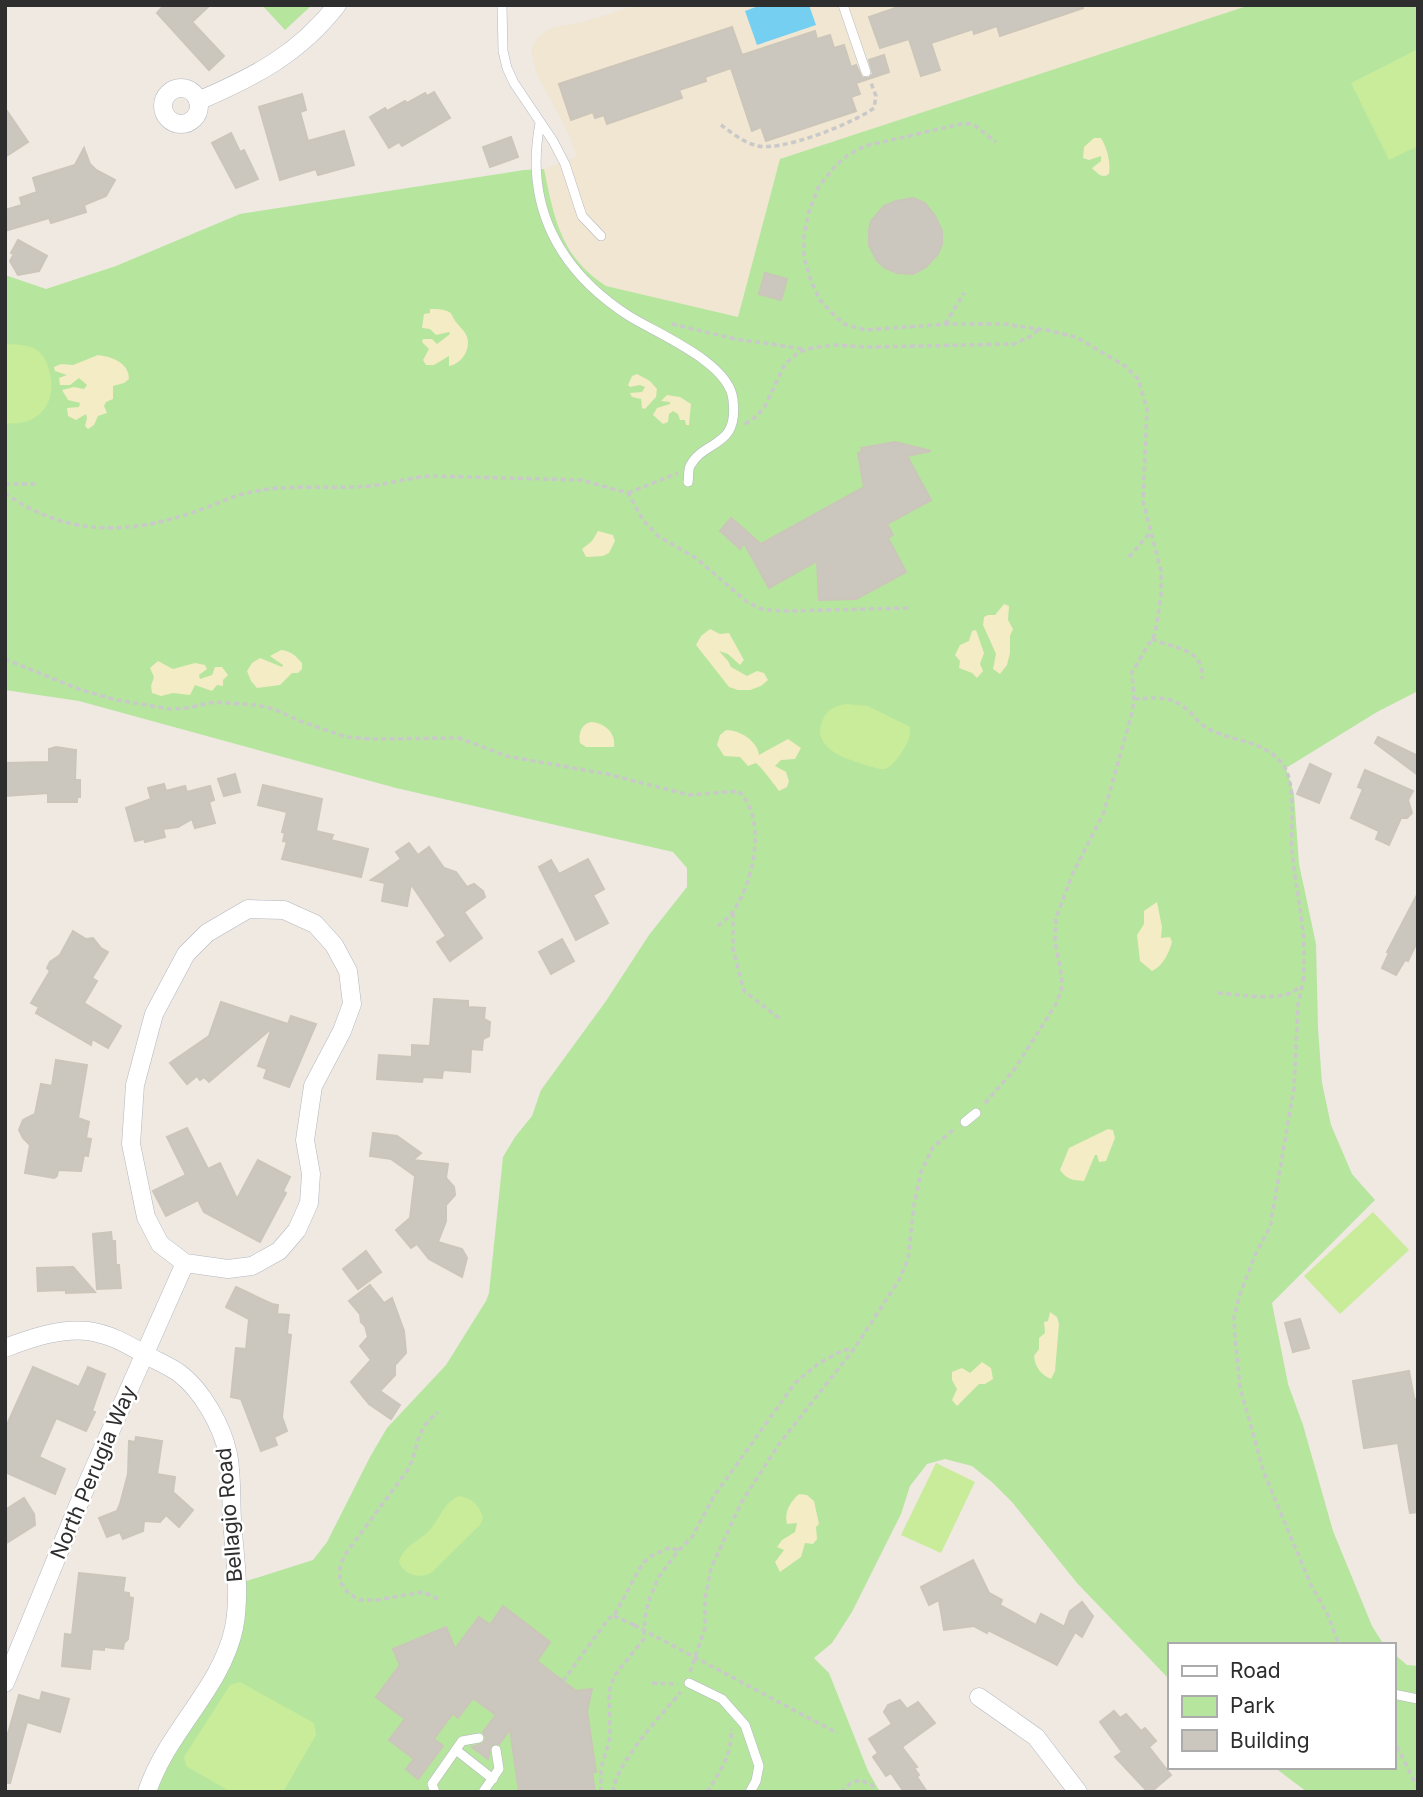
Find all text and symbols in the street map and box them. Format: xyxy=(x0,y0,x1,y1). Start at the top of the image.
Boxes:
street label: North Perugia Way xyxy=(45,1381,141,1563)
street label: Bellagio Road xyxy=(211,1447,247,1583)
legend xyxy=(1168,1643,1395,1769)
text: Road xyxy=(1230,1658,1281,1683)
text: Park xyxy=(1230,1693,1275,1718)
text: Building xyxy=(1230,1728,1310,1753)

